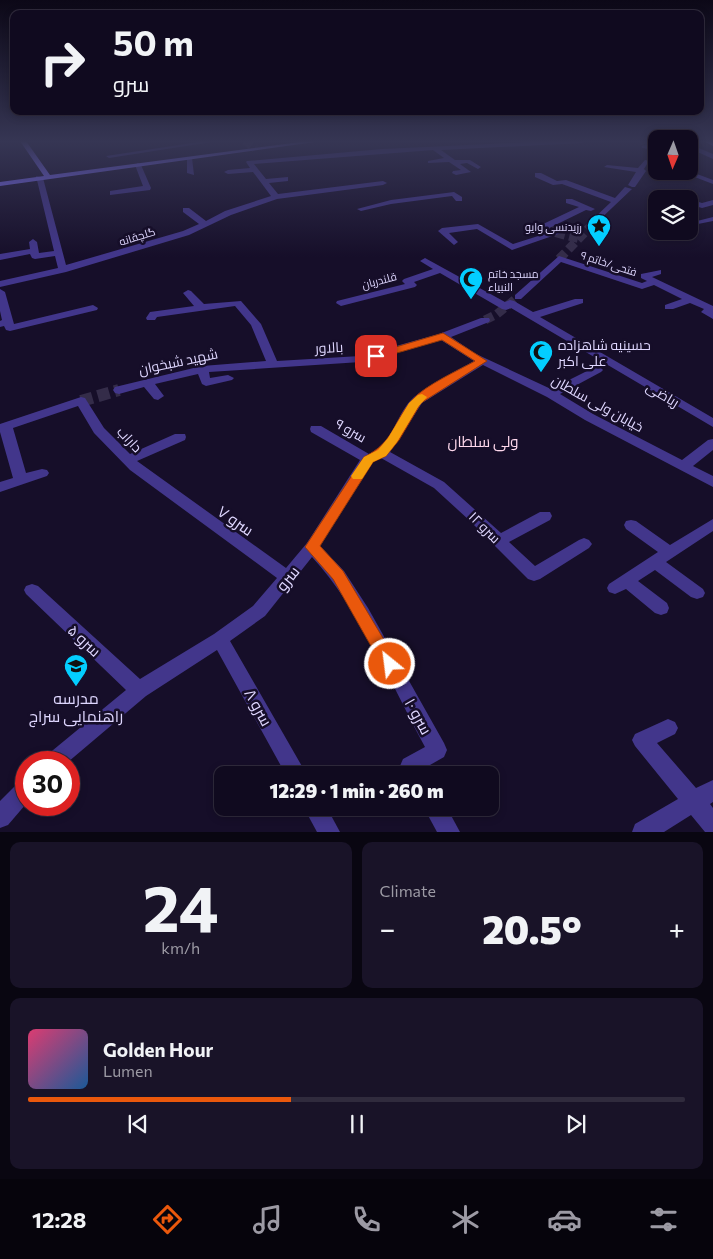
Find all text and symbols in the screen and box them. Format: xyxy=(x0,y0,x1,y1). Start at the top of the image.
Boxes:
text: 50 m xyxy=(113,20,194,63)
icon: right xyxy=(30,30,95,95)
text: سرو xyxy=(113,70,149,97)
north arrow xyxy=(648,130,698,180)
map controls xyxy=(648,130,698,240)
button: layers xyxy=(648,190,698,240)
place icon: رزیدنسی وایو xyxy=(586,213,612,247)
place label: رزیدنسی وایو xyxy=(525,220,582,234)
street label: گلچقانه xyxy=(117,224,157,249)
street label: فتحی/خاتم ۹ xyxy=(579,248,639,280)
mosque icon: مسجد خاتم النبیاء xyxy=(458,266,484,300)
place label: مسجد خاتم النبیاء xyxy=(488,267,539,293)
street label: قلندریان xyxy=(360,269,398,292)
pin xyxy=(355,335,397,377)
place label: حسینیه شاهزاده علی اکبر xyxy=(557,336,651,369)
street label: بالاور xyxy=(313,338,344,356)
mosque icon: حسینیه شاهزاده علی اکبر xyxy=(528,339,554,373)
icon: arrive xyxy=(362,342,390,370)
street label: شهید شبخوان xyxy=(137,344,219,378)
street label: خیابان ولی سلطان xyxy=(549,371,647,435)
street label: ریاضی xyxy=(643,378,683,410)
street label: سرو ۹ xyxy=(332,414,370,446)
street label: داراب xyxy=(114,423,146,455)
district label: ولی سلطان xyxy=(447,432,519,452)
street label: سرو ۷ xyxy=(214,501,258,540)
street label: سرو ۱۲ xyxy=(466,508,504,546)
street label: سرو xyxy=(271,562,303,595)
street label: سرو ۵ xyxy=(64,620,105,661)
position arrow xyxy=(363,637,415,689)
school or university icon: مدرسه راهنمایی سراج xyxy=(63,653,89,687)
street label: سرو ۸ xyxy=(240,685,277,729)
place label: مدرسه راهنمایی سراج xyxy=(29,688,123,728)
street label: سرو ۱۰ xyxy=(400,695,437,738)
speed limit sign: 30 xyxy=(15,751,80,816)
text: 12:29 · 1 min · 260 m xyxy=(269,779,444,802)
text: 24 xyxy=(143,866,219,945)
text: Climate xyxy=(380,881,436,900)
text: 20.5° xyxy=(482,905,582,952)
text: − xyxy=(380,911,395,945)
text: + xyxy=(669,911,685,945)
text: km/h xyxy=(161,938,200,957)
text: Golden Hour xyxy=(103,1038,213,1061)
text: Lumen xyxy=(103,1061,153,1080)
icon: previous xyxy=(124,1110,152,1138)
icon: pause xyxy=(343,1110,371,1138)
icon: next xyxy=(562,1110,590,1138)
icon: directions xyxy=(150,1202,185,1237)
icon: music xyxy=(250,1202,285,1237)
icon: phone xyxy=(349,1202,384,1237)
icon: climate xyxy=(448,1202,483,1237)
icon: car xyxy=(547,1202,582,1237)
icon: filters xyxy=(646,1202,681,1237)
text: 12:28 xyxy=(32,1206,86,1233)

